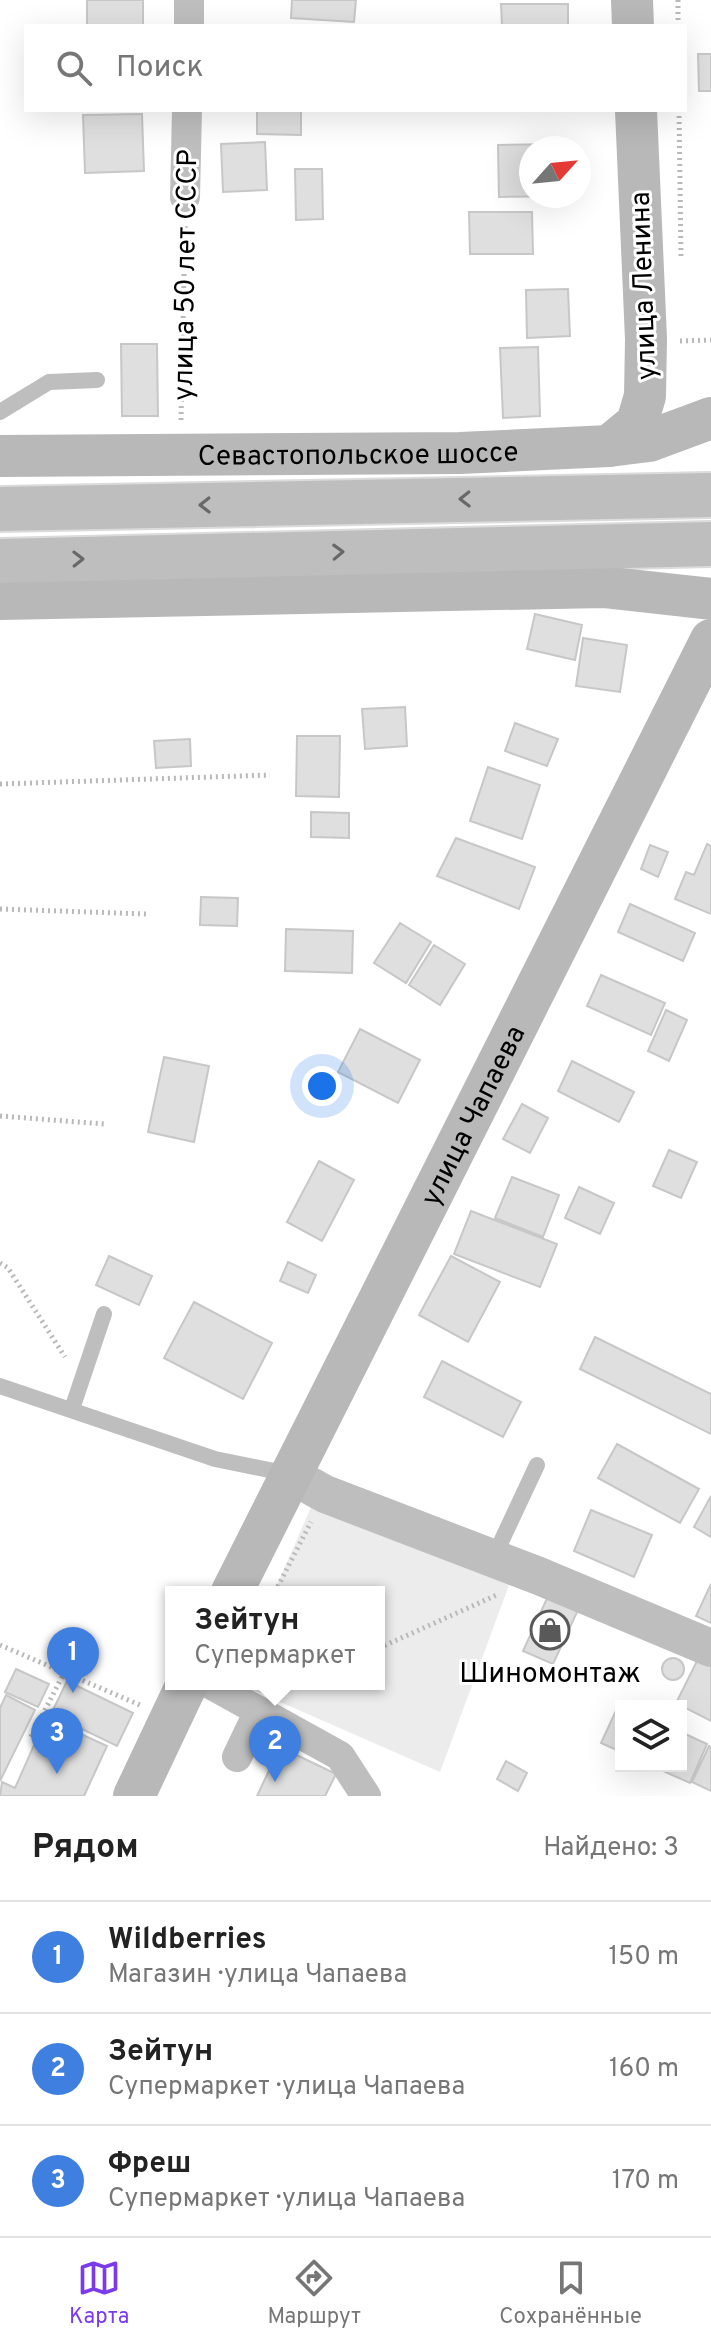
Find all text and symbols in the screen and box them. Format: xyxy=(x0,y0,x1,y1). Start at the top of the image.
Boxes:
search box xyxy=(24,24,687,112)
icon: search xyxy=(52,46,96,90)
text: Поиск xyxy=(116,50,204,87)
north arrow xyxy=(519,136,591,208)
street label: улица 50 лет СССР xyxy=(167,149,207,401)
street label: улица Ленина xyxy=(624,191,666,381)
street label: Севастопольское шоссе xyxy=(198,435,519,476)
one-way arrow xyxy=(458,491,471,508)
one-way arrow xyxy=(198,496,211,514)
one-way arrow xyxy=(332,544,345,561)
one-way arrow xyxy=(72,550,85,568)
street label: улица Чапаева xyxy=(414,1020,535,1213)
your location xyxy=(302,1066,342,1106)
popup xyxy=(165,1586,385,1690)
text: Зейтун xyxy=(194,1603,299,1640)
shop icon: Шиномонтаж xyxy=(529,1609,571,1651)
pin: 1 xyxy=(47,1627,99,1693)
text: Супермаркет xyxy=(194,1640,356,1673)
place label: Шиномонтаж xyxy=(459,1657,641,1693)
map controls xyxy=(615,1700,687,1772)
button: layers xyxy=(615,1700,687,1772)
pin: 3 xyxy=(31,1708,83,1774)
pin: 2 xyxy=(249,1716,301,1782)
text: Рядом xyxy=(32,1827,139,1870)
text: Найдено: 3 xyxy=(543,1832,679,1865)
text: Wildberries xyxy=(108,1922,266,1959)
text: 1 xyxy=(53,1941,63,1974)
text: 150 m xyxy=(608,1941,679,1974)
text: Магазин · улица Чапаева xyxy=(108,1959,407,1992)
text: Зейтун xyxy=(108,2034,213,2071)
text: 2 xyxy=(50,2053,66,2086)
text: 160 m xyxy=(609,2053,679,2086)
text: Супермаркет · улица Чапаева xyxy=(108,2071,465,2104)
text: Фреш xyxy=(108,2146,191,2183)
text: 3 xyxy=(50,2165,66,2198)
text: 170 m xyxy=(612,2165,679,2198)
text: Супермаркет · улица Чапаева xyxy=(108,2183,465,2216)
tab: Карта xyxy=(69,2256,129,2331)
tab: Маршрут xyxy=(267,2256,361,2331)
tab: Сохранённые xyxy=(499,2256,642,2331)

